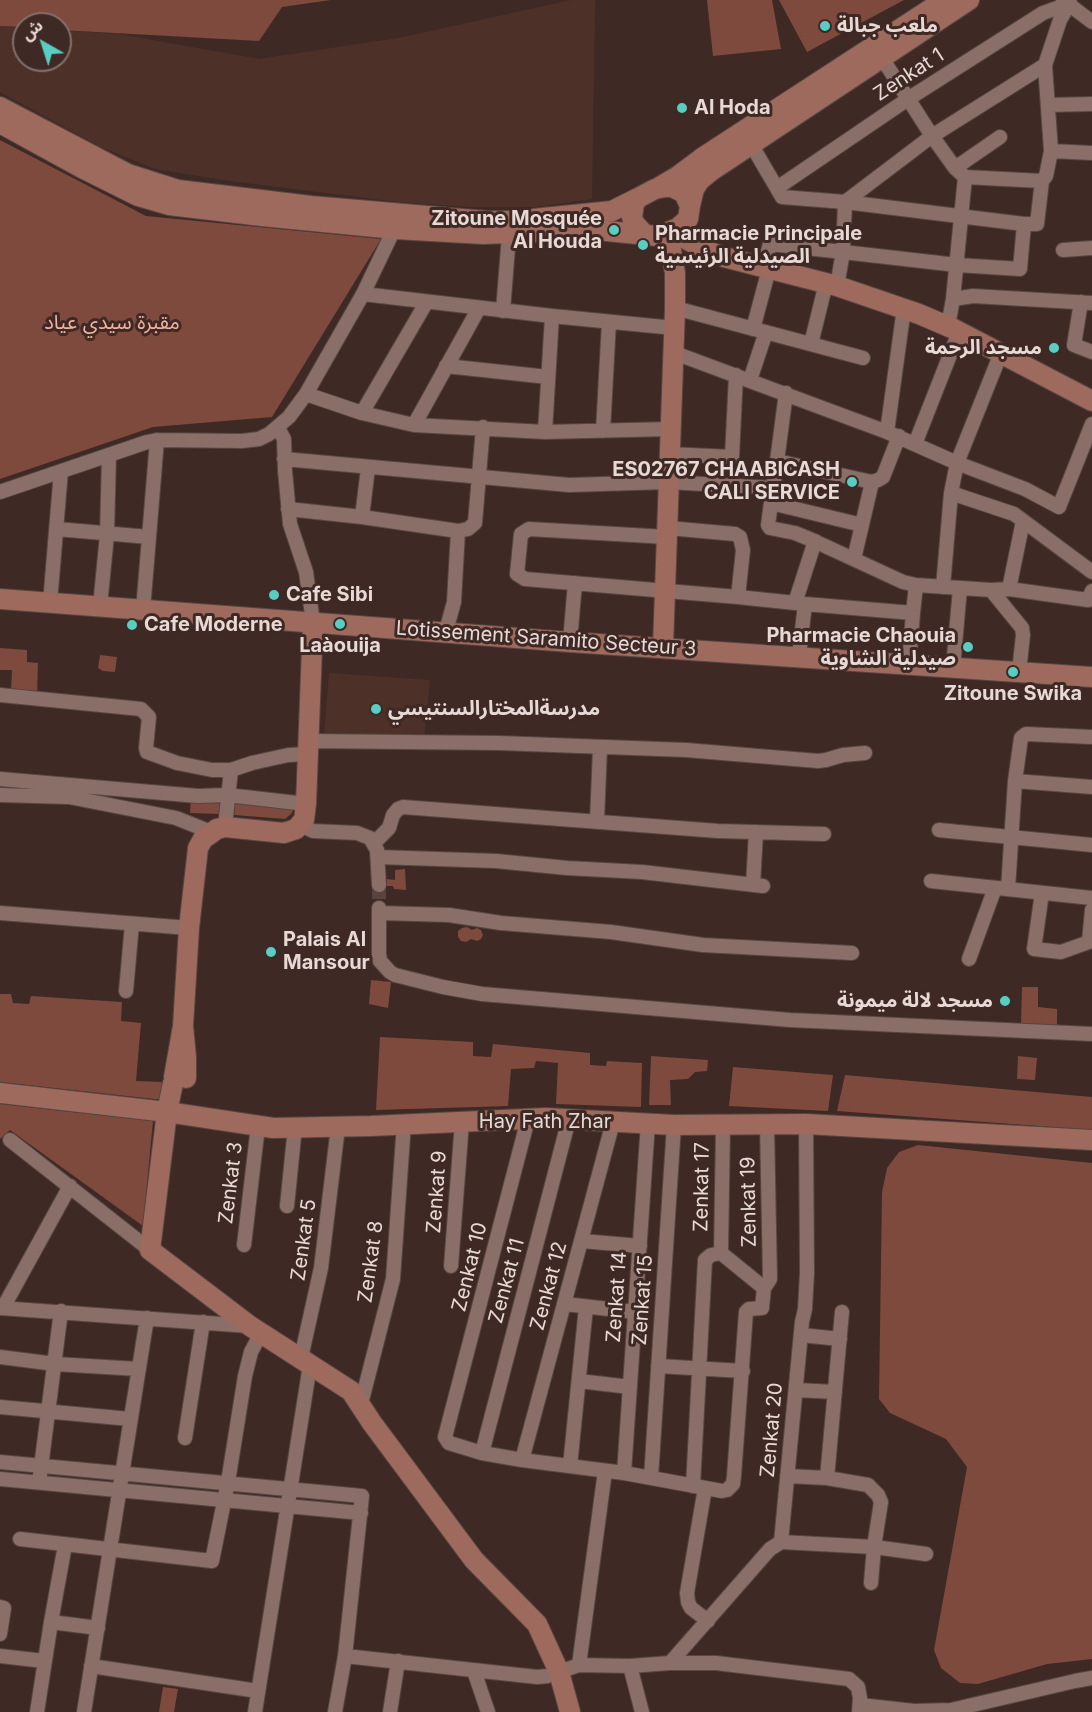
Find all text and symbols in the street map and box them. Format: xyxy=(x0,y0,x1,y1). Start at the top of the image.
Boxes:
north arrow xyxy=(12,12,72,72)
place label: ملعب جبالة xyxy=(837,14,938,38)
text: ش xyxy=(17,15,47,44)
marker: ملعب جبالة xyxy=(818,19,832,33)
street label: Zenkat 1 xyxy=(870,44,948,106)
place label: Al Hoda xyxy=(694,96,771,120)
marker: Al Hoda xyxy=(675,101,689,115)
place label: Zitoune Mosquée Al Houda xyxy=(431,207,602,254)
place label: Pharmacie Principale الصيدلية الرئيسية xyxy=(655,222,862,269)
marker: Zitoune Mosquée Al Houda xyxy=(607,223,621,237)
marker: Pharmacie Principale الصيدلية الرئيسية xyxy=(636,238,650,252)
park label: مقبرة سيدي عياد xyxy=(44,311,180,335)
place label: مسجد الرحمة xyxy=(925,336,1042,360)
marker: مسجد الرحمة xyxy=(1047,341,1061,355)
place label: ES02767 CHAABICASH CALI SERVICE xyxy=(612,458,840,505)
marker: ES02767 CHAABICASH CALI SERVICE xyxy=(845,475,859,489)
place label: Cafe Sibi xyxy=(286,583,373,607)
marker: Cafe Sibi xyxy=(267,588,281,602)
place label: Cafe Moderne xyxy=(144,613,283,637)
marker: Laàouija xyxy=(333,617,347,631)
street label: Lotissement Saramito Secteur 3 xyxy=(395,617,697,661)
marker: Cafe Moderne xyxy=(125,618,139,632)
place label: Pharmacie Chaouia صيدلية الشاوية xyxy=(766,624,956,671)
place label: Laàouija xyxy=(299,634,381,658)
marker: Pharmacie Chaouia صيدلية الشاوية xyxy=(961,640,975,654)
marker: Zitoune Swika xyxy=(1006,665,1020,679)
place label: Zitoune Swika xyxy=(944,682,1082,706)
place label: مدرسةالمختارالسنتيسي xyxy=(388,697,600,721)
marker: مدرسةالمختارالسنتيسي xyxy=(369,702,383,716)
place label: Palais Al Mansour xyxy=(283,928,370,975)
marker: Palais Al Mansour xyxy=(264,945,278,959)
place label: مسجد لالة ميمونة xyxy=(837,989,993,1013)
marker: مسجد لالة ميمونة xyxy=(998,994,1012,1008)
street label: Hay Fath Zhar xyxy=(479,1110,611,1134)
street label: Zenkat 3 xyxy=(214,1140,248,1226)
street label: Zenkat 17 xyxy=(689,1142,715,1232)
street label: Zenkat 9 xyxy=(422,1150,452,1234)
street label: Zenkat 19 xyxy=(736,1156,762,1248)
street label: Zenkat 5 xyxy=(286,1197,322,1283)
street label: Zenkat 8 xyxy=(353,1219,389,1305)
street label: Zenkat 10 xyxy=(447,1220,493,1314)
street label: Zenkat 11 xyxy=(484,1236,530,1326)
street label: Zenkat 12 xyxy=(526,1239,572,1333)
street label: Zenkat 14 xyxy=(602,1251,632,1343)
street label: Zenkat 15 xyxy=(628,1254,658,1346)
street label: Zenkat 20 xyxy=(756,1382,788,1478)

